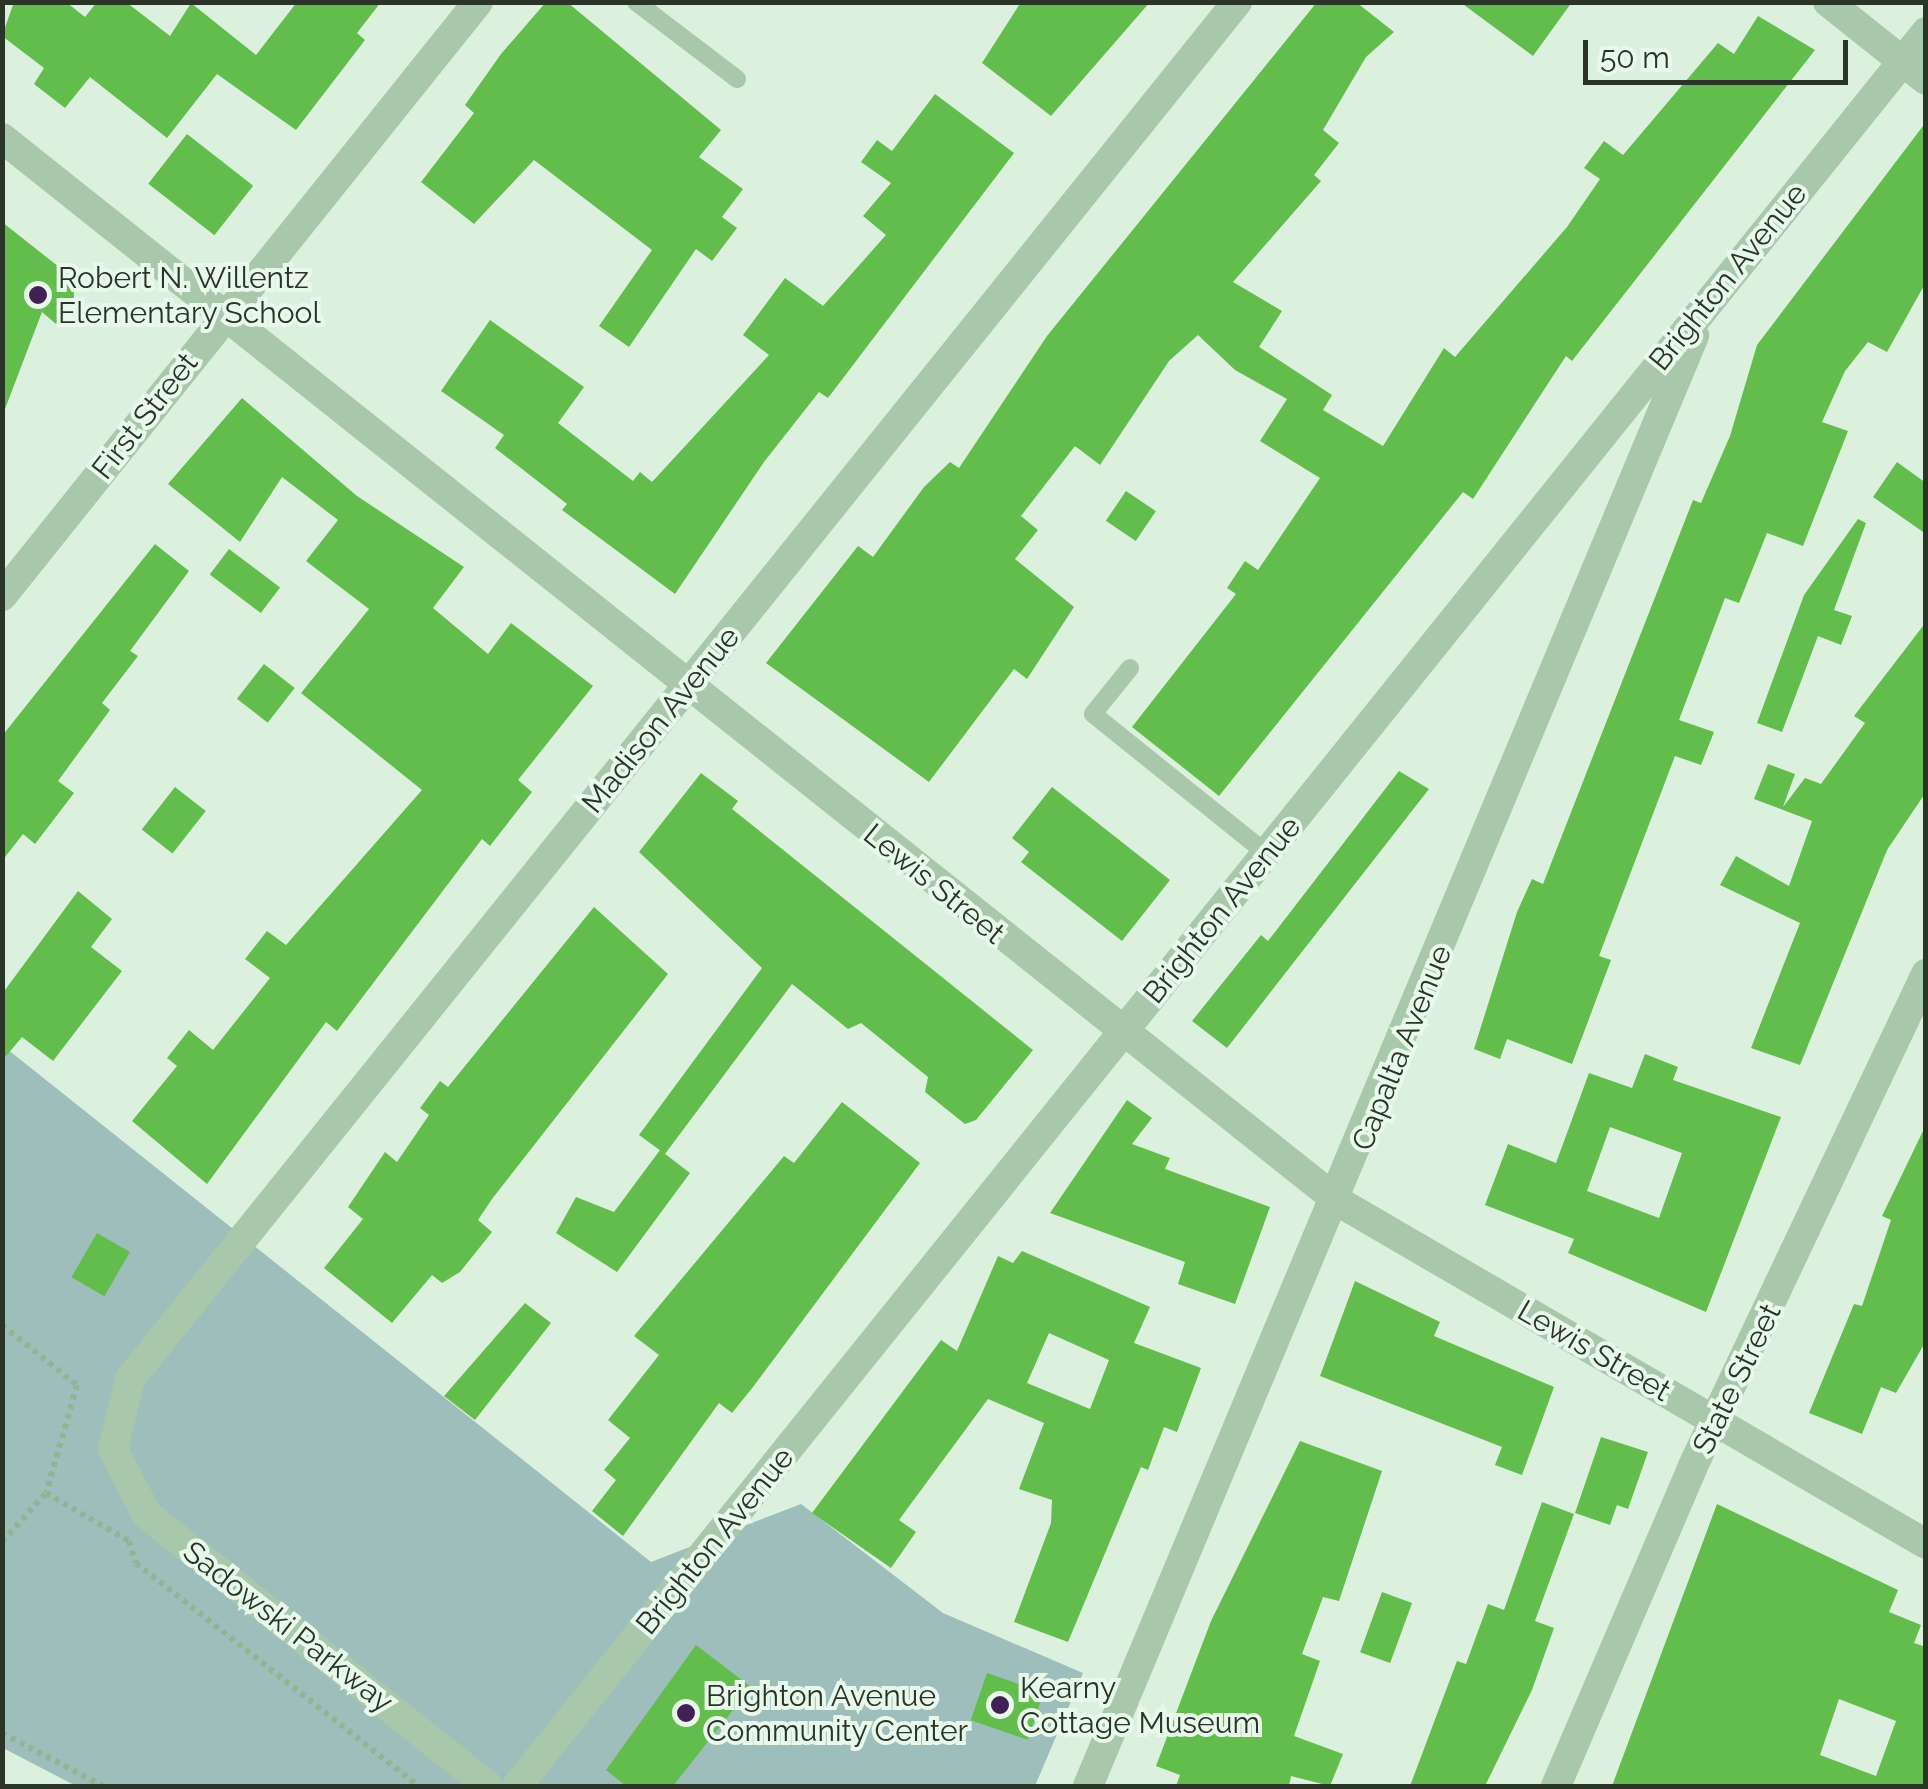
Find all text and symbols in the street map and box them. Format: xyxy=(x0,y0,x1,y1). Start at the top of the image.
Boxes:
scale bar xyxy=(1588,20,1853,82)
text: 50 m xyxy=(1600,40,1670,75)
street label: Brighton Avenue xyxy=(1641,176,1815,378)
place label: Robert N. Willentz Elementary School xyxy=(58,260,321,330)
marker: Robert N. Willentz Elementary School xyxy=(27,284,49,306)
street label: First Street xyxy=(85,346,205,486)
street label: Madison Avenue xyxy=(574,619,748,821)
street label: Brighton Avenue xyxy=(1135,809,1309,1011)
street label: Lewis Street xyxy=(856,816,1012,952)
street label: Capalta Avenue xyxy=(1344,940,1460,1156)
street label: Lewis Street xyxy=(1511,1293,1677,1409)
street label: State Street xyxy=(1685,1298,1789,1460)
street label: Brighton Avenue xyxy=(628,1440,802,1642)
street label: Sadowski Parkway xyxy=(176,1534,400,1720)
place label: Kearny Cottage Museum xyxy=(1020,1670,1260,1740)
place label: Brighton Avenue Community Center xyxy=(706,1678,969,1748)
marker: Kearny Cottage Museum xyxy=(989,1694,1011,1716)
marker: Brighton Avenue Community Center xyxy=(675,1702,697,1724)

